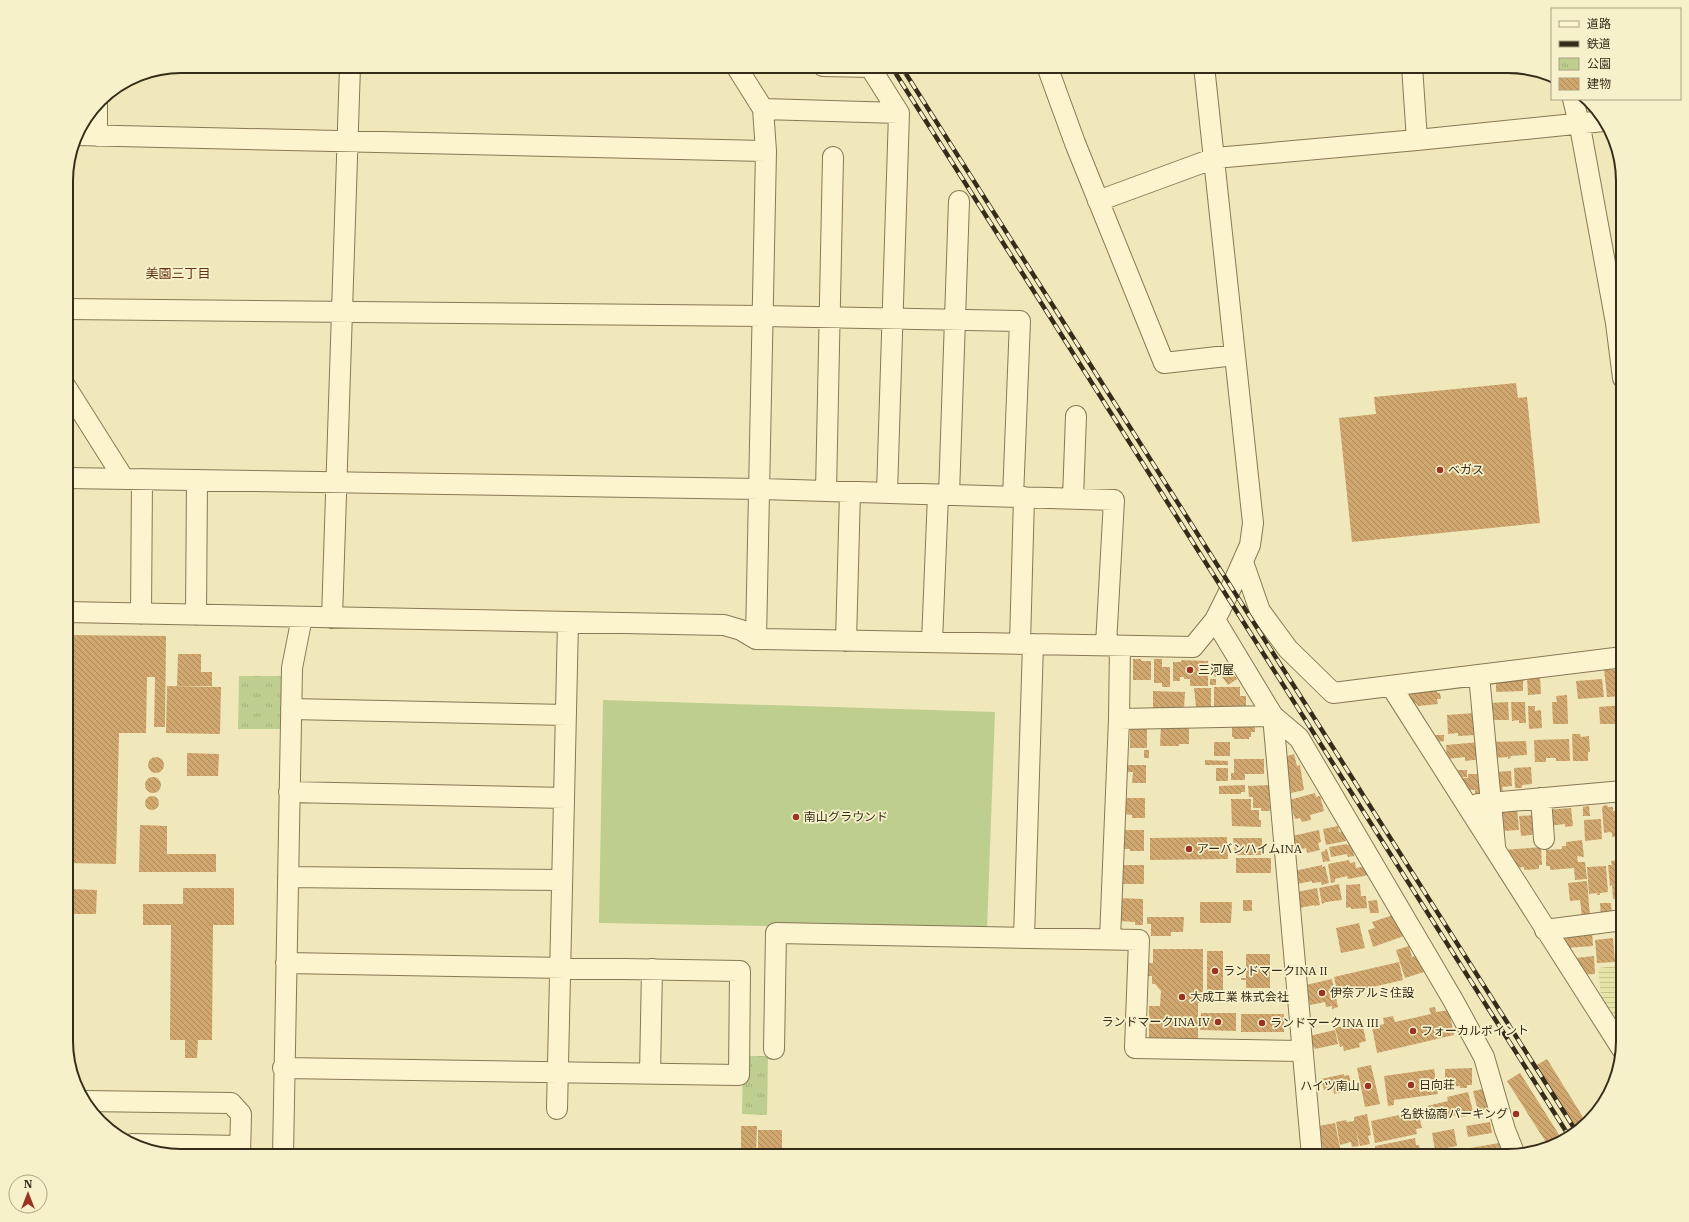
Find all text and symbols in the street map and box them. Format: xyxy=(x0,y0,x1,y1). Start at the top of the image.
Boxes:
legend xyxy=(1551,8,1681,100)
text: 道路 xyxy=(1587,16,1611,31)
text: 鉄道 xyxy=(1587,36,1611,51)
text: 公園 xyxy=(1587,56,1611,71)
text: 建物 xyxy=(1587,76,1611,91)
district label: 美園三丁目 xyxy=(145,265,211,282)
place label: ベガス xyxy=(1448,462,1484,477)
marker: ベガス xyxy=(1435,465,1445,475)
place label: 三河屋 xyxy=(1198,662,1234,677)
marker: 三河屋 xyxy=(1185,665,1195,675)
place label: 南山グラウンド xyxy=(804,809,888,824)
marker: 南山グラウンド xyxy=(791,812,801,822)
place label: アーバンハイムINA xyxy=(1197,841,1303,856)
marker: アーバンハイムINA xyxy=(1184,844,1194,854)
place label: ランドマークINA II xyxy=(1223,963,1328,978)
marker: ランドマークINA II xyxy=(1210,966,1220,976)
place label: 伊奈アルミ住設 xyxy=(1330,985,1414,1000)
marker: 伊奈アルミ住設 xyxy=(1317,988,1327,998)
place label: 大成工業 株式会社 xyxy=(1190,989,1289,1004)
marker: 大成工業 株式会社 xyxy=(1177,992,1187,1002)
place label: ランドマークINA IV xyxy=(1101,1014,1210,1029)
place label: ランドマークINA III xyxy=(1270,1015,1379,1030)
marker: ランドマークINA IV xyxy=(1213,1017,1223,1027)
marker: ランドマークINA III xyxy=(1257,1018,1267,1028)
place label: フォーカルポイント xyxy=(1421,1023,1529,1038)
marker: フォーカルポイント xyxy=(1408,1026,1418,1036)
place label: 日向荘 xyxy=(1419,1077,1455,1092)
place label: ハイツ南山 xyxy=(1300,1078,1360,1093)
marker: 日向荘 xyxy=(1406,1080,1416,1090)
marker: ハイツ南山 xyxy=(1363,1081,1373,1091)
place label: 名鉄協商パーキング xyxy=(1400,1106,1508,1121)
marker: 名鉄協商パーキング xyxy=(1511,1109,1521,1119)
north arrow xyxy=(8,1174,48,1214)
text: N xyxy=(24,1177,33,1191)

